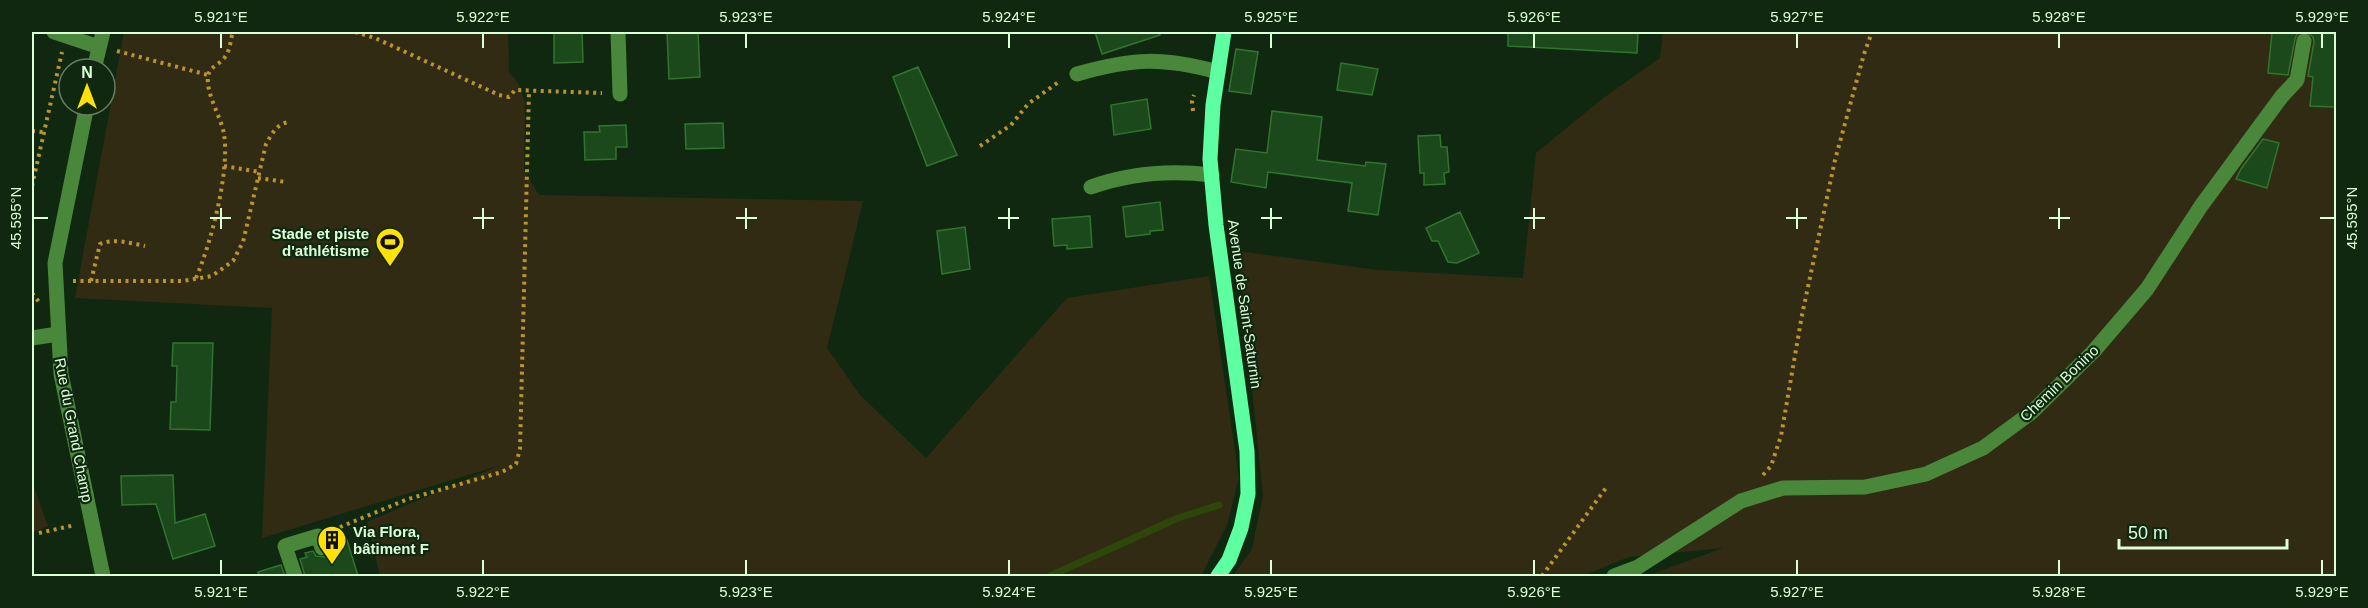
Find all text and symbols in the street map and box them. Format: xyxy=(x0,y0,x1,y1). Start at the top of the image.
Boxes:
text: 5.921°E xyxy=(194,8,248,25)
text: 5.922°E xyxy=(456,8,510,25)
text: 5.923°E xyxy=(719,8,773,25)
text: 5.924°E xyxy=(982,8,1036,25)
text: 5.925°E xyxy=(1244,8,1298,25)
text: 5.926°E xyxy=(1507,8,1561,25)
text: 5.927°E xyxy=(1770,8,1824,25)
text: 5.928°E xyxy=(2032,8,2086,25)
text: 5.929°E xyxy=(2295,8,2349,25)
north arrow xyxy=(57,57,117,117)
text: N xyxy=(81,64,93,81)
text: 45.595°N xyxy=(7,187,24,249)
text: 45.595°N xyxy=(2343,187,2360,249)
street label: Avenue de Saint-Saturnin xyxy=(1225,218,1265,390)
place label: Stade et piste d'athlétisme xyxy=(271,225,369,259)
sports icon: Stade et piste d'athlétisme xyxy=(374,226,406,268)
street label: Chemin Bonino xyxy=(2016,341,2102,425)
street label: Rue du Grand Champ xyxy=(52,356,96,504)
scale bar xyxy=(2119,512,2287,550)
place label: Via Flora, bâtiment F xyxy=(353,523,429,557)
text: 50 m xyxy=(2128,523,2168,543)
building icon: Via Flora, bâtiment F xyxy=(316,524,348,566)
text: 5.921°E xyxy=(194,583,248,600)
text: 5.922°E xyxy=(456,583,510,600)
text: 5.923°E xyxy=(719,583,773,600)
text: 5.924°E xyxy=(982,583,1036,600)
text: 5.925°E xyxy=(1244,583,1298,600)
text: 5.926°E xyxy=(1507,583,1561,600)
text: 5.927°E xyxy=(1770,583,1824,600)
text: 5.928°E xyxy=(2032,583,2086,600)
text: 5.929°E xyxy=(2295,583,2349,600)

